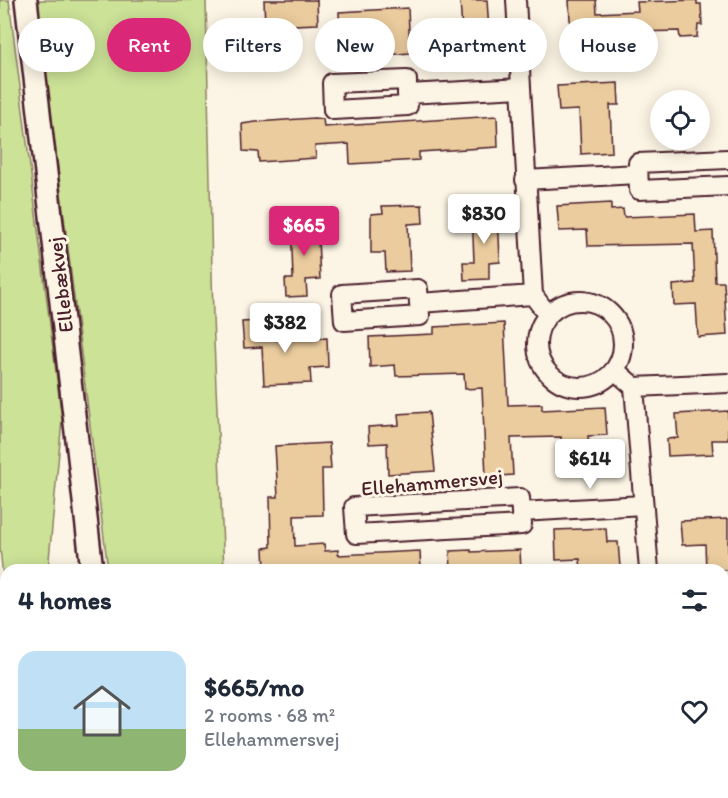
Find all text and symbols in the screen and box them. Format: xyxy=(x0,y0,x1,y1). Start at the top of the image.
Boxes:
chip: Buy xyxy=(18,18,95,72)
chip: Rent xyxy=(107,18,191,72)
chip: Filters xyxy=(203,18,303,72)
chip: New xyxy=(315,18,395,72)
chip: Apartment xyxy=(407,18,547,72)
chip: House xyxy=(559,18,658,72)
map controls xyxy=(650,90,710,150)
button: locate xyxy=(650,90,710,150)
pin: $830 xyxy=(448,194,520,245)
text: $830 xyxy=(462,201,506,225)
pin: $665 xyxy=(268,206,340,257)
text: $665 xyxy=(283,213,325,237)
street label: Ellebækvej xyxy=(42,236,78,334)
pin: $382 xyxy=(249,303,321,354)
text: $382 xyxy=(264,310,306,334)
pin: $614 xyxy=(554,439,626,490)
text: $614 xyxy=(569,446,611,470)
street label: Ellehammersvej xyxy=(360,463,504,501)
text: 4 homes xyxy=(18,584,112,616)
icon: filters xyxy=(678,584,711,617)
text: $665/mo xyxy=(204,671,304,703)
icon: home xyxy=(66,675,138,747)
icon: heart xyxy=(678,695,711,728)
text: 2 rooms · 68 m² xyxy=(204,703,335,727)
text: Ellehammersvej xyxy=(204,727,340,751)

